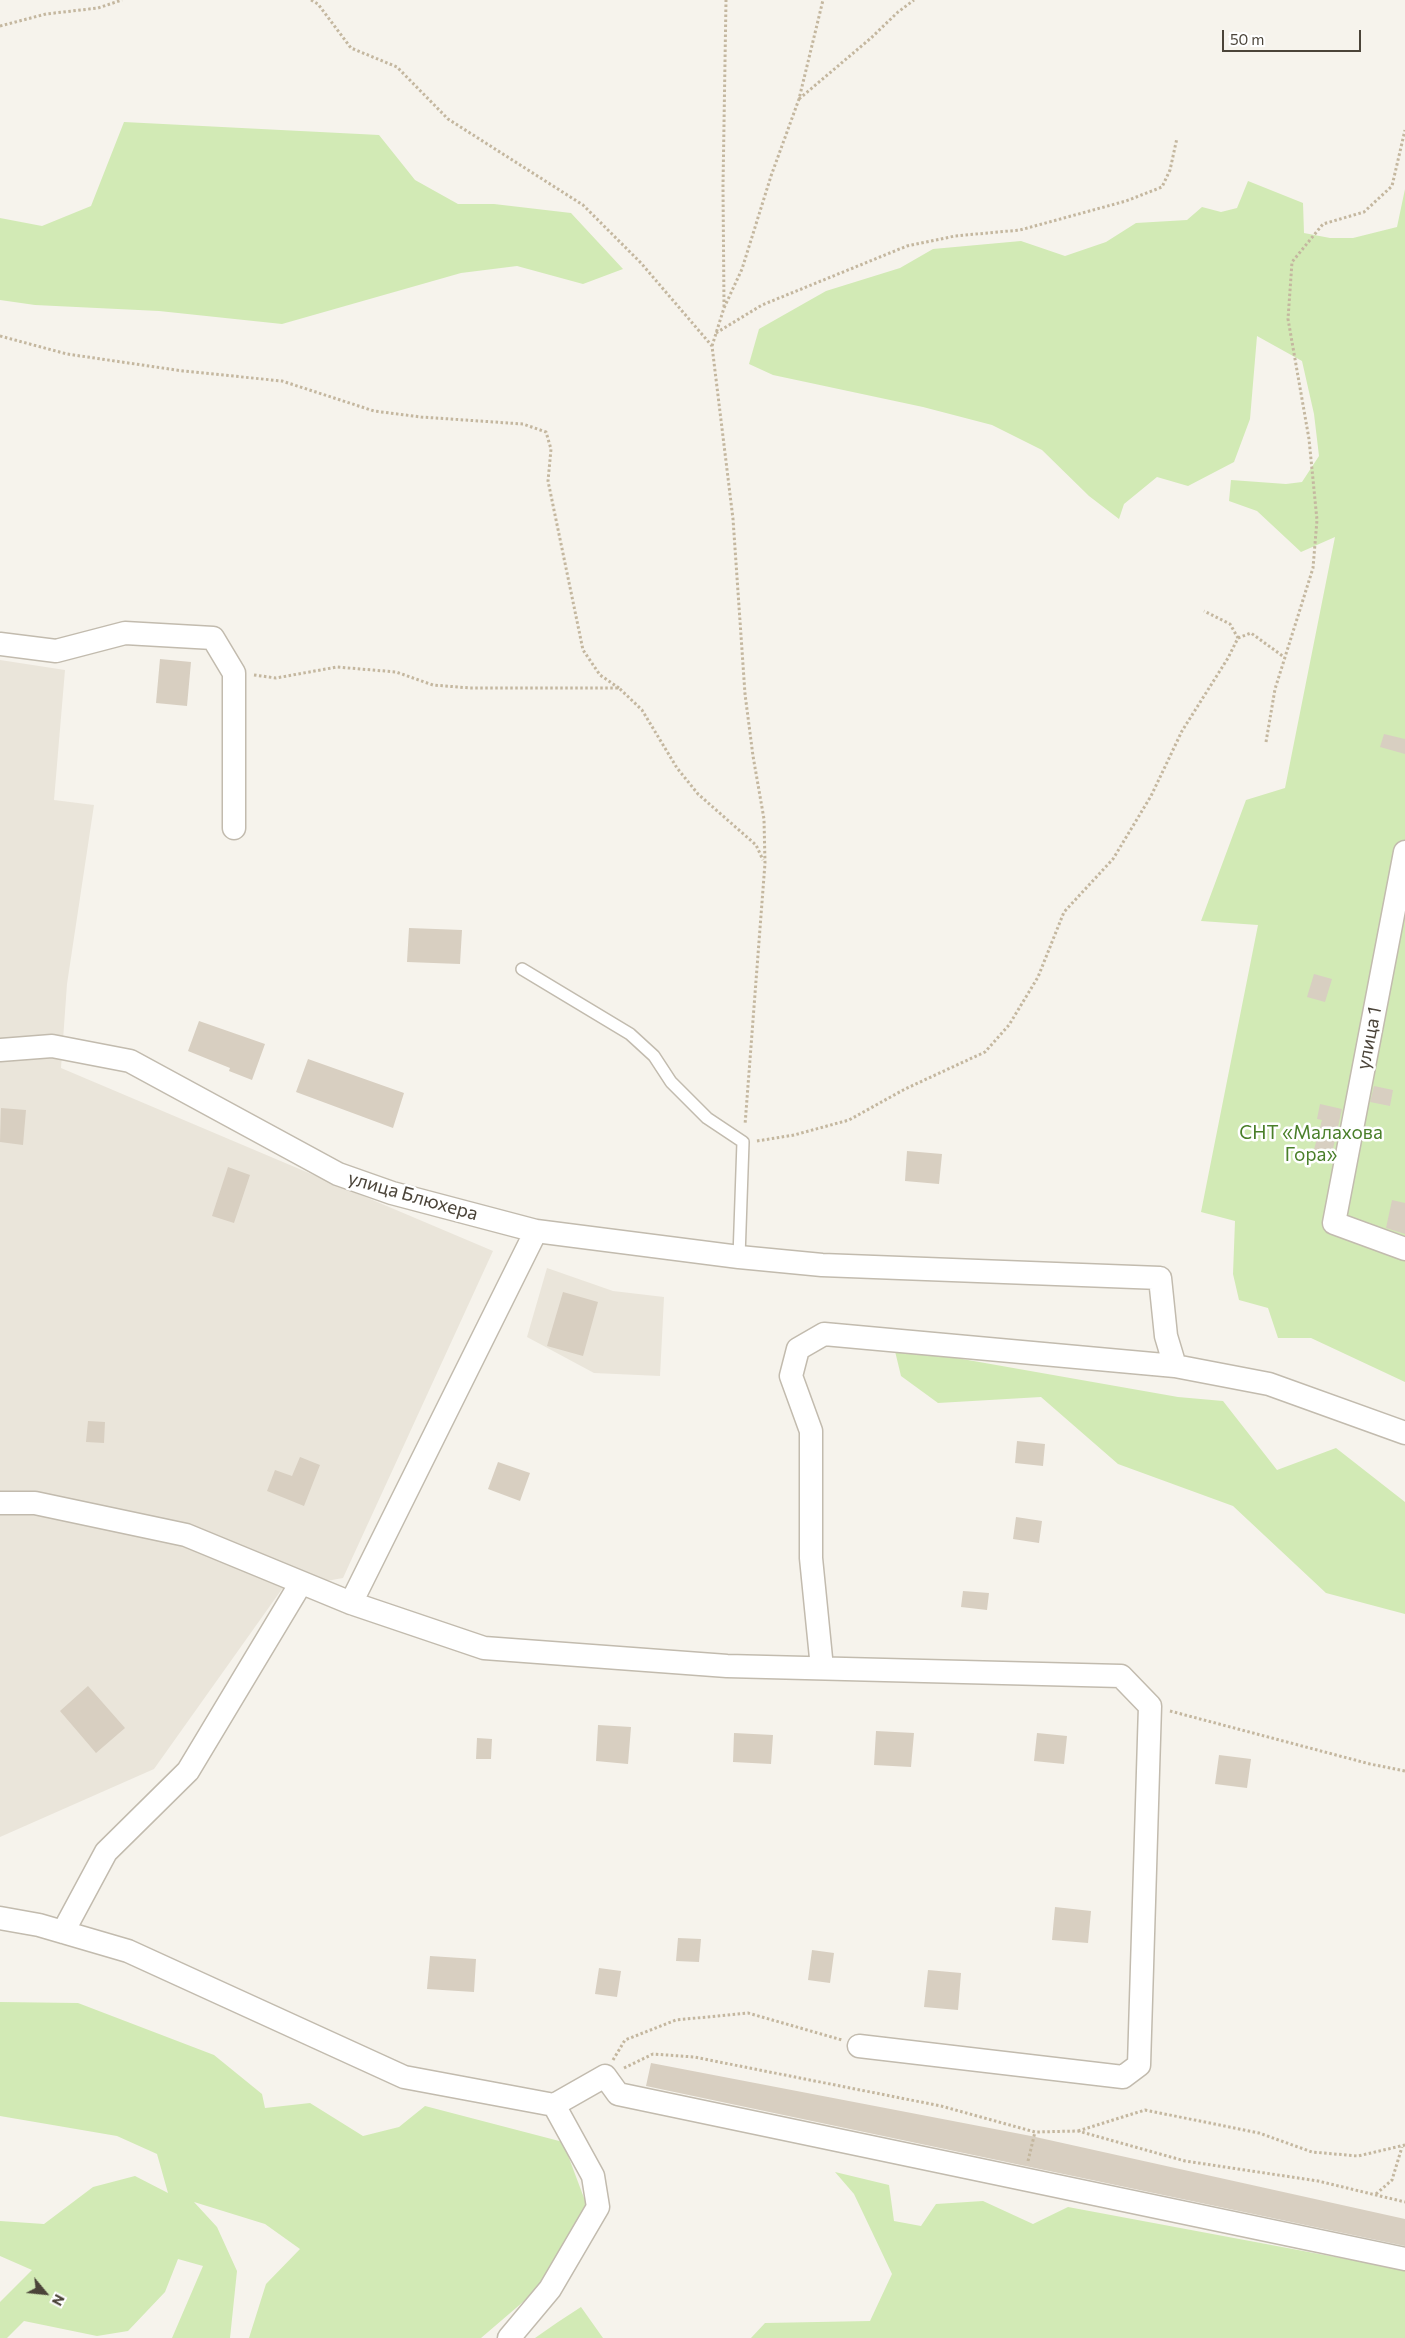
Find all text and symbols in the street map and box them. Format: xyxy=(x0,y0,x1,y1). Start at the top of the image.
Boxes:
scale bar xyxy=(1225,20,1364,52)
text: 50 m xyxy=(1230,30,1264,48)
street label: улица 1 xyxy=(1352,1005,1386,1071)
park label: СНТ «Малахова Гора» xyxy=(1239,1122,1383,1166)
street label: улица Блюхера xyxy=(345,1167,481,1225)
north arrow xyxy=(20,2268,70,2318)
text: N xyxy=(49,2292,69,2309)

